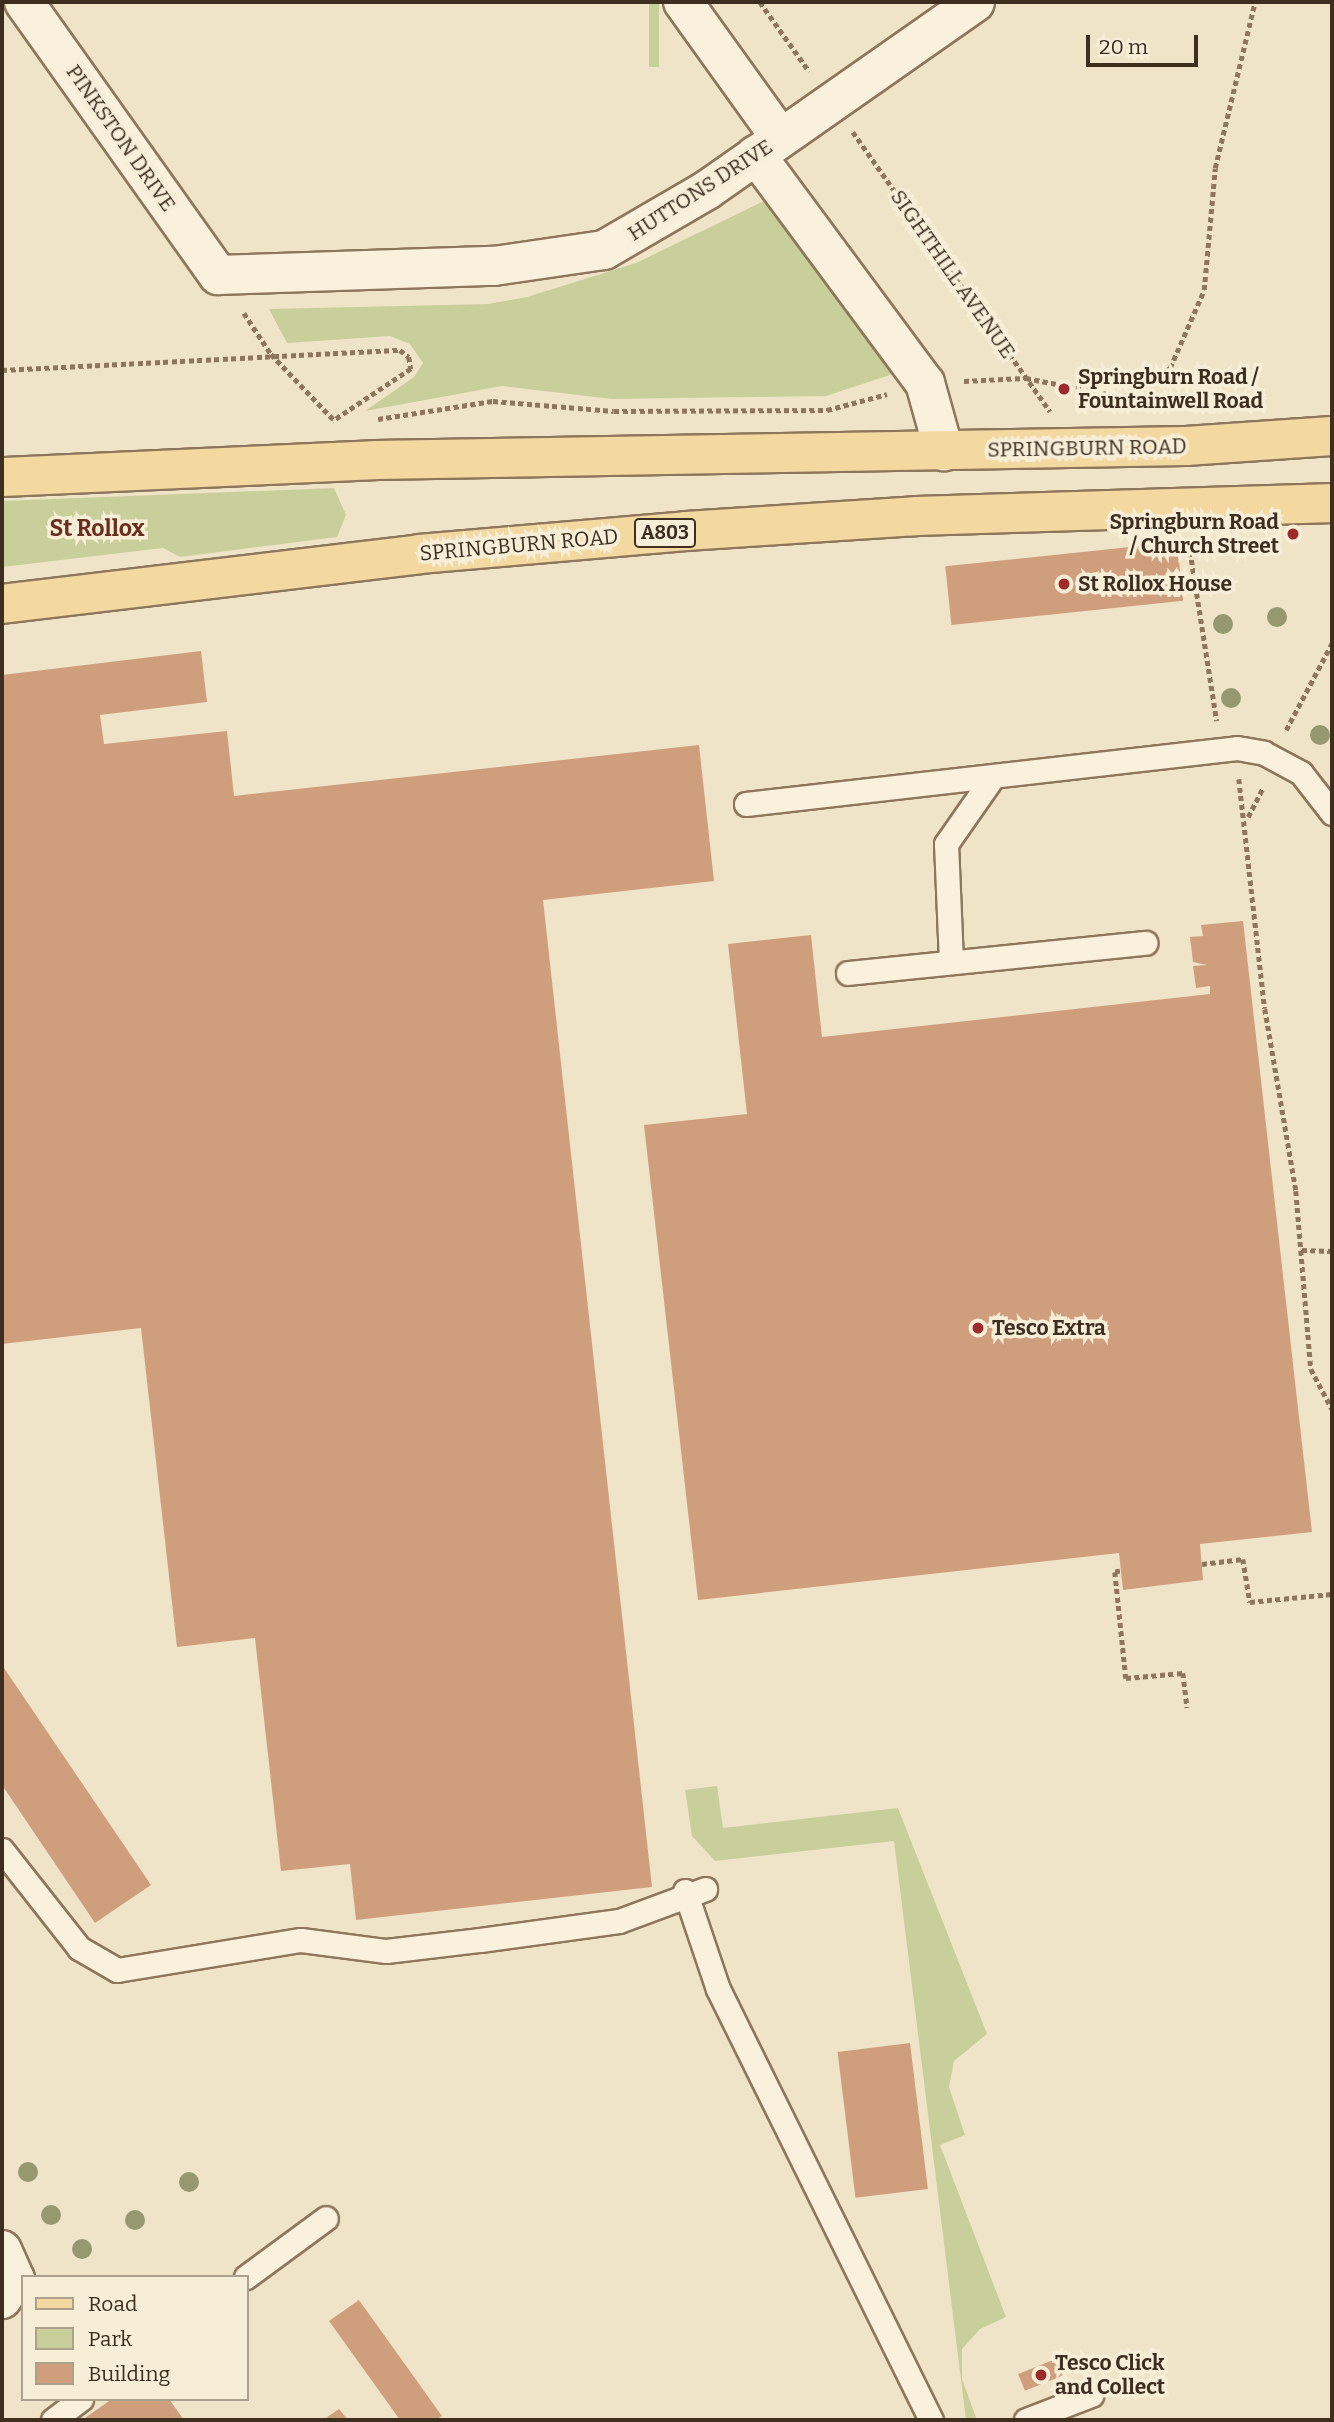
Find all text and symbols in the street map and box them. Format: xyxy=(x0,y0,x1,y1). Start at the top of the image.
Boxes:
scale bar xyxy=(1089,21,1201,65)
text: 20 m xyxy=(1099,34,1148,60)
street label: PINKSTON DRIVE xyxy=(61,60,181,216)
street label: HUTTONS DRIVE xyxy=(623,134,777,246)
street label: SIGHTHILL AVENUE xyxy=(885,185,1021,363)
place label: Springburn Road / Fountainwell Road xyxy=(1078,364,1263,414)
marker: Springburn Road / Fountainwell Road xyxy=(1056,381,1072,397)
street label: SPRINGBURN ROAD xyxy=(987,434,1187,462)
place label: Springburn Road / Church Street xyxy=(1109,509,1279,559)
district label: St Rollox xyxy=(49,514,145,542)
road number: A803 xyxy=(634,518,696,548)
street label: SPRINGBURN ROAD xyxy=(419,524,619,566)
marker: Springburn Road / Church Street xyxy=(1285,526,1301,542)
place label: St Rollox House xyxy=(1078,571,1232,597)
marker: St Rollox House xyxy=(1056,576,1072,592)
place label: Tesco Extra xyxy=(992,1315,1106,1341)
marker: Tesco Extra xyxy=(970,1320,986,1336)
legend xyxy=(21,2275,248,2401)
text: Road xyxy=(88,2291,137,2317)
text: Park xyxy=(88,2326,132,2352)
place label: Tesco Click and Collect xyxy=(1055,2350,1165,2400)
text: Building xyxy=(88,2361,170,2387)
marker: Tesco Click and Collect xyxy=(1033,2367,1049,2383)

